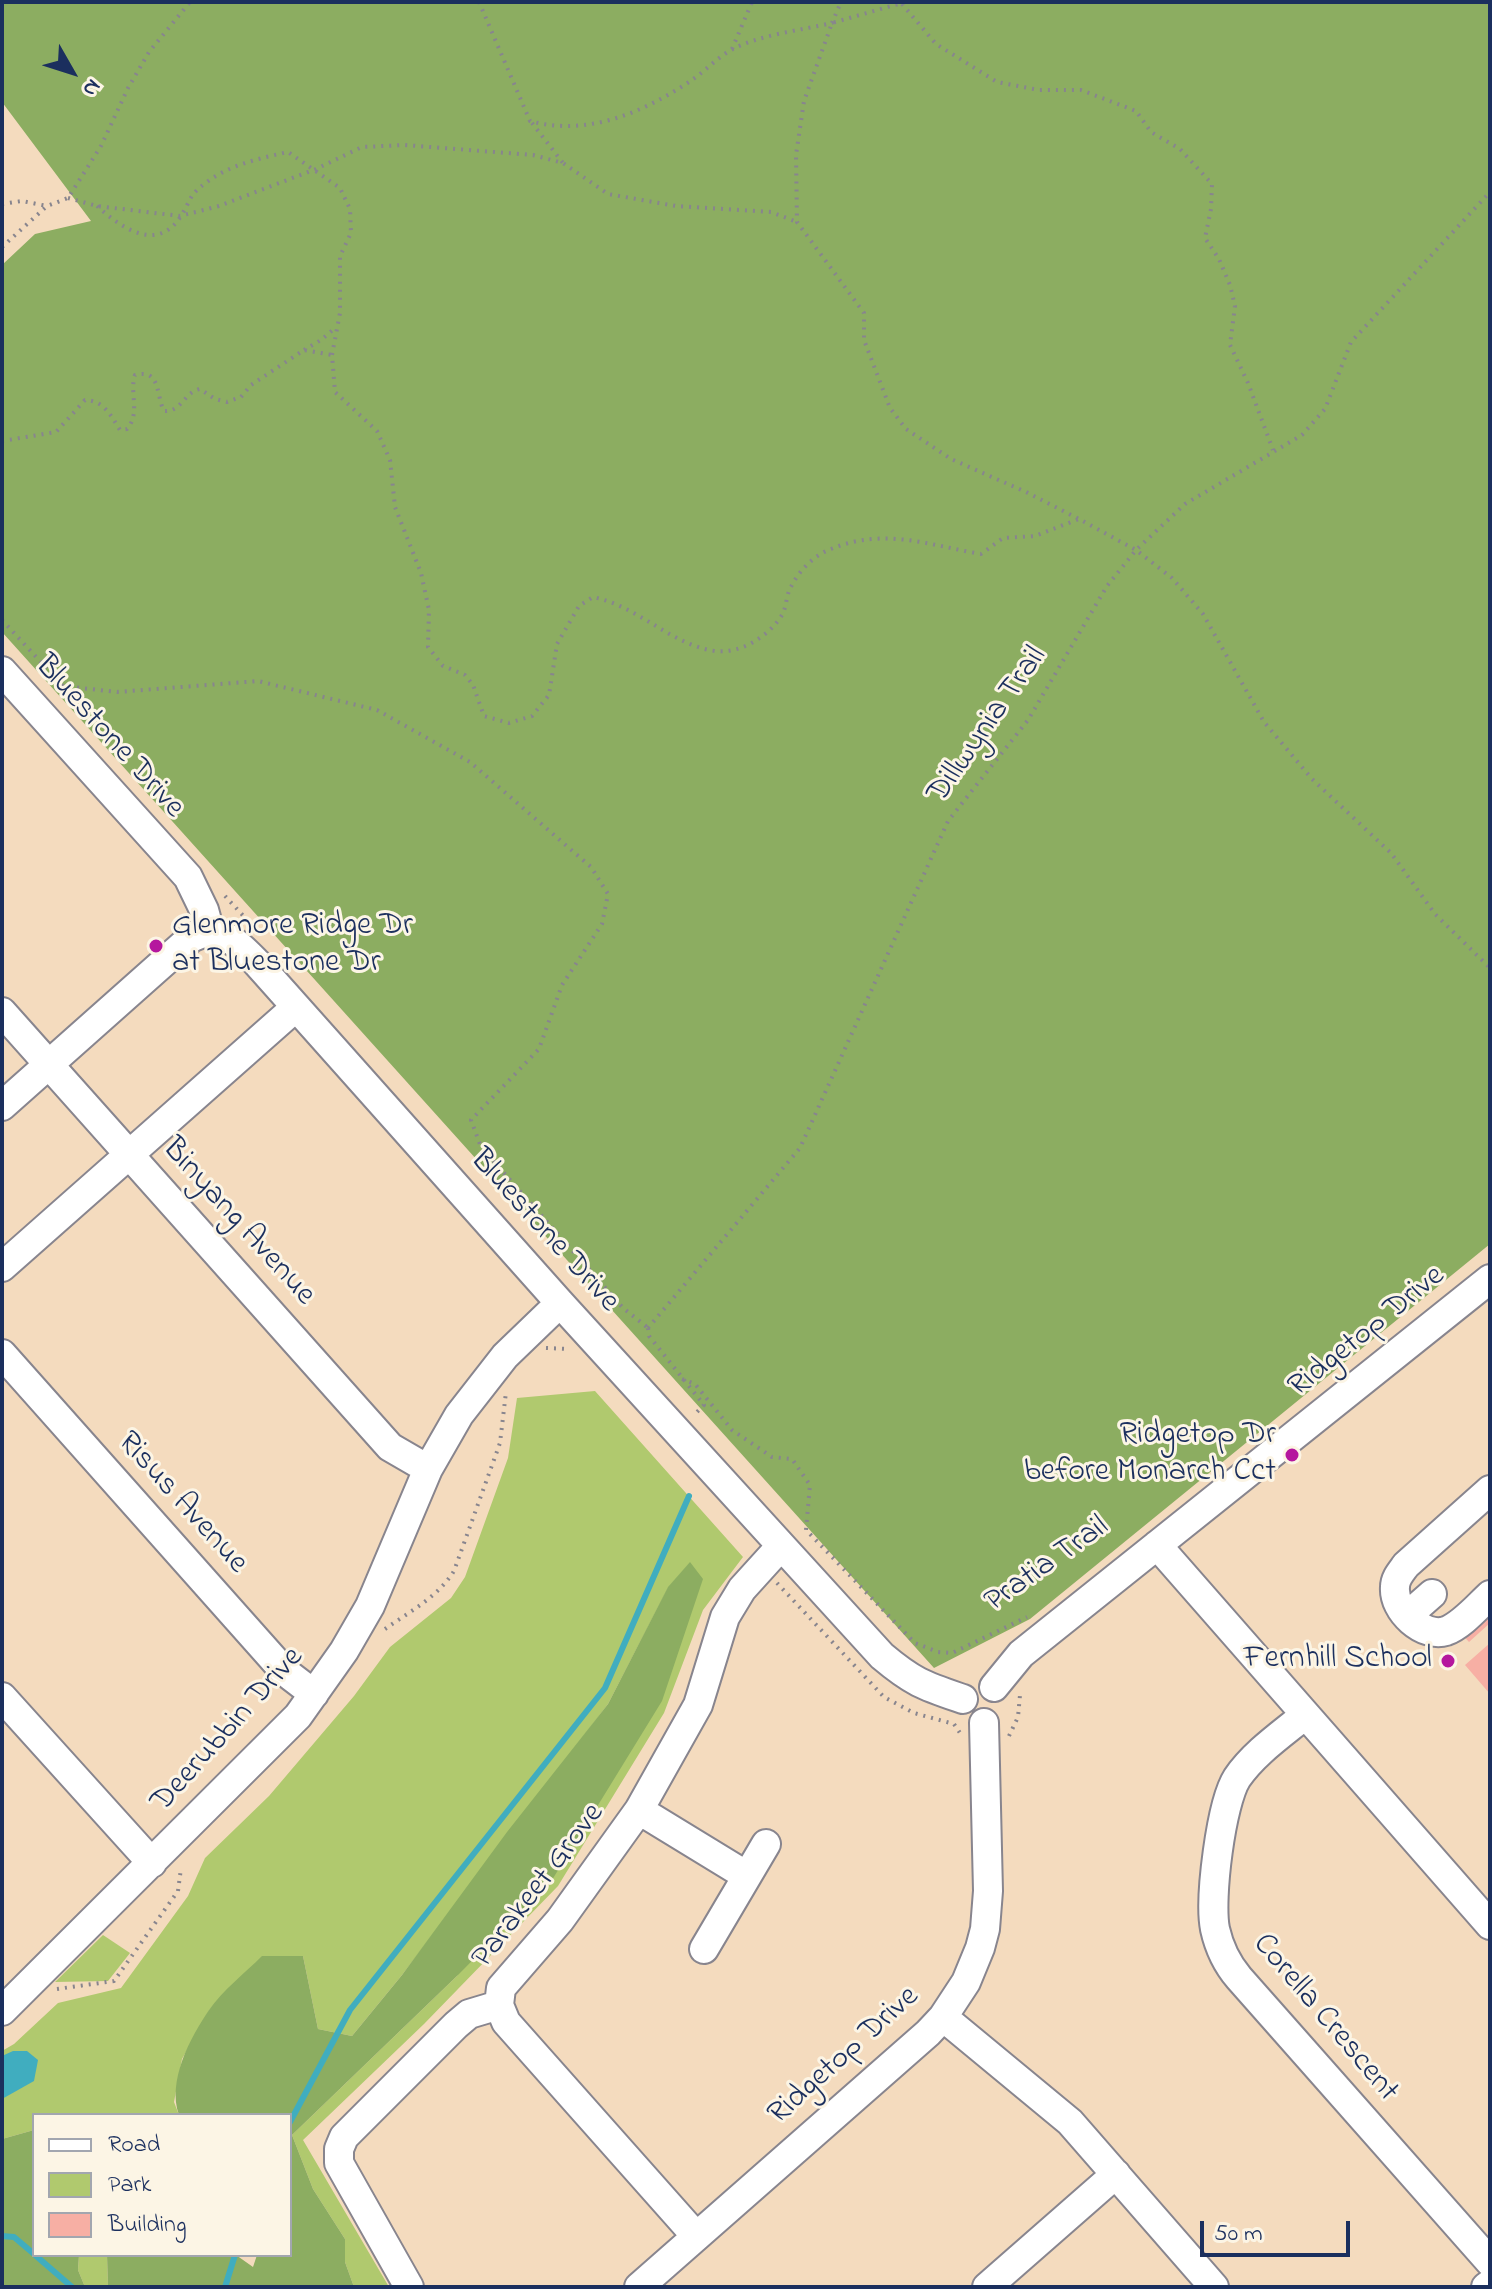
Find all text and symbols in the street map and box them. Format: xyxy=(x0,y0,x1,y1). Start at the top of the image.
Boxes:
north arrow xyxy=(32,32,112,112)
text: N xyxy=(74,71,108,103)
street label: Dillwynia Trail xyxy=(921,640,1057,812)
street label: Bluestone Drive xyxy=(25,649,191,827)
place label: Glenmore Ridge Dr at Bluestone Dr xyxy=(172,909,413,984)
marker: Glenmore Ridge Dr at Bluestone Dr xyxy=(147,937,165,955)
street label: Binyang Avenue xyxy=(152,1131,322,1315)
street label: Bluestone Drive xyxy=(460,1143,626,1321)
street label: Ridgetop Drive xyxy=(1282,1258,1454,1408)
place label: Ridgetop Dr before Monarch Cct xyxy=(1024,1418,1276,1493)
street label: Risus Avenue xyxy=(107,1425,255,1583)
marker: Ridgetop Dr before Monarch Cct xyxy=(1283,1446,1301,1464)
street label: Pratia Trail xyxy=(979,1509,1117,1623)
street label: Deerubbin Drive xyxy=(145,1640,313,1822)
place label: Fernhill School xyxy=(1244,1642,1432,1680)
marker: Fernhill School xyxy=(1439,1652,1457,1670)
street label: Parakeet Grove xyxy=(465,1797,615,1977)
street label: Corella Crescent xyxy=(1243,1927,1405,2111)
street label: Ridgetop Drive xyxy=(762,1979,928,2135)
legend xyxy=(32,2113,292,2257)
text: Road xyxy=(108,2128,160,2163)
text: Park xyxy=(108,2168,151,2203)
scale bar xyxy=(1204,2205,1354,2255)
text: Building xyxy=(108,2208,187,2243)
text: 50 m xyxy=(1214,2217,1263,2252)

